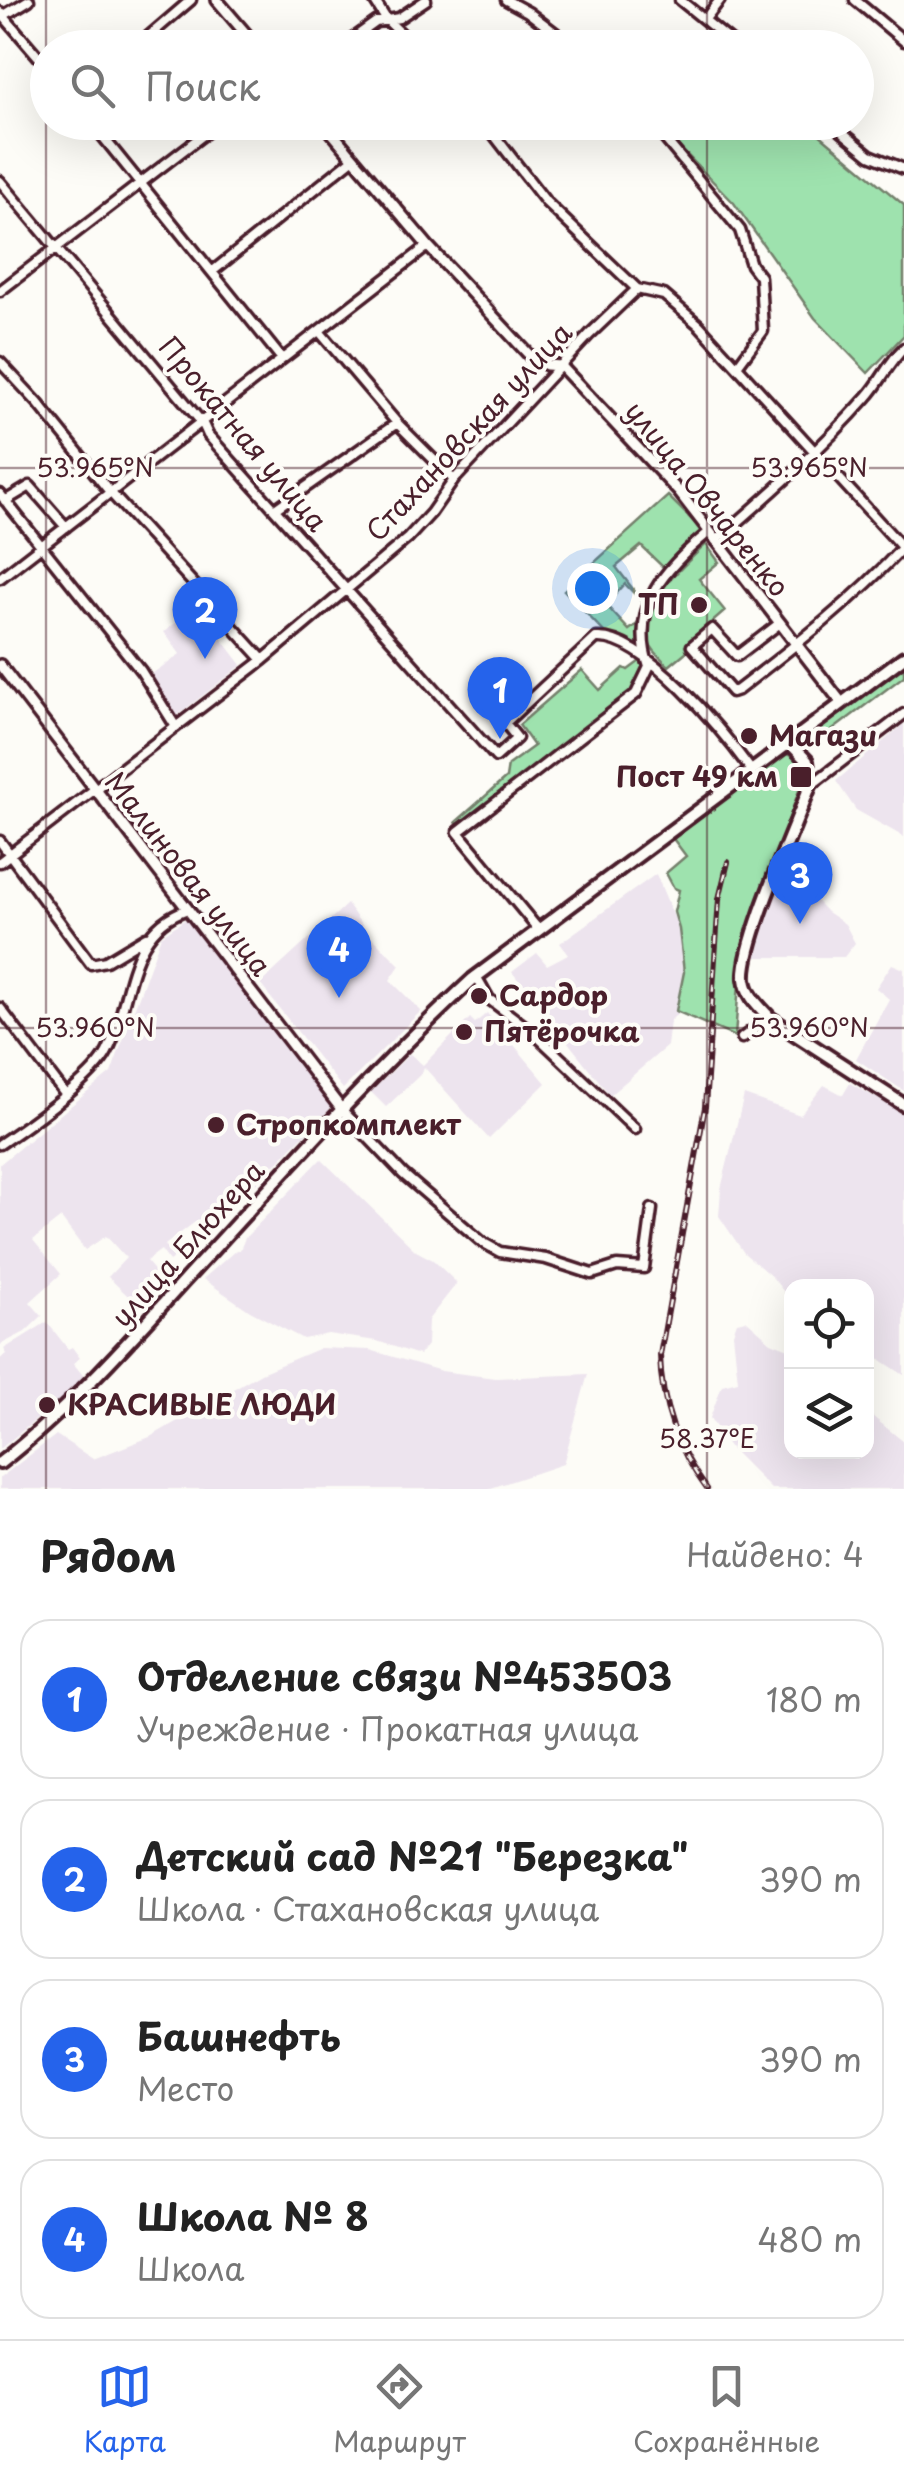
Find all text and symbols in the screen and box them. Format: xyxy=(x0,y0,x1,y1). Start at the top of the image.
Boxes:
search box xyxy=(30,30,874,140)
text: Поиск xyxy=(145,57,260,114)
icon: search xyxy=(65,58,120,113)
street label: Стахановская улица xyxy=(355,311,581,550)
street label: Прокатная улица xyxy=(149,326,339,540)
street label: улица Овчаренко xyxy=(615,391,801,605)
text: 53.965°N xyxy=(36,448,154,486)
text: 53.965°N xyxy=(750,448,868,486)
your location xyxy=(567,563,618,614)
pin: 2 xyxy=(172,576,238,659)
place label: ТП xyxy=(638,582,679,625)
marker: ТП xyxy=(688,594,710,616)
pin: 1 xyxy=(468,656,532,739)
place label: Магази xyxy=(769,713,877,756)
marker: Магази xyxy=(738,725,760,747)
place label: Пост 49 км xyxy=(616,754,778,797)
street label: Малиновая улица xyxy=(95,762,283,985)
marker: Пост 49 км xyxy=(788,764,814,790)
pin: 3 xyxy=(768,842,832,924)
pin: 4 xyxy=(306,916,372,998)
place label: Сардор xyxy=(499,973,608,1016)
marker: Сардор xyxy=(468,985,490,1007)
text: 53.960°N xyxy=(35,1008,155,1046)
text: 53.960°N xyxy=(749,1008,869,1046)
place label: Пятёрочка xyxy=(484,1009,640,1052)
marker: Пятёрочка xyxy=(453,1021,475,1043)
place label: Стропкомплект xyxy=(236,1102,462,1145)
marker: Стропкомплект xyxy=(205,1114,227,1136)
street label: улица Блюхера xyxy=(100,1149,274,1336)
map controls xyxy=(784,1279,874,1459)
button: locate xyxy=(784,1279,874,1369)
button: layers xyxy=(784,1369,874,1459)
place label: КРАСИВЫЕ ЛЮДИ xyxy=(67,1382,336,1425)
marker: КРАСИВЫЕ ЛЮДИ xyxy=(36,1394,58,1416)
text: 58.37°E xyxy=(659,1419,755,1457)
text: Рядом xyxy=(40,1523,177,1586)
text: Найдено: 4 xyxy=(686,1530,864,1578)
text: Отделение связи №453503 xyxy=(137,1647,672,1704)
text: 1 xyxy=(67,1675,82,1723)
text: 180 m xyxy=(766,1675,862,1723)
text: Учреждение · Прокатная улица xyxy=(137,1704,638,1752)
text: Детский сад №21 "Березка" xyxy=(137,1827,689,1884)
text: 2 xyxy=(63,1855,86,1903)
text: 390 m xyxy=(759,1855,862,1903)
text: Школа · Стахановская улица xyxy=(137,1884,599,1932)
text: Башнефть xyxy=(137,2007,341,2064)
text: 3 xyxy=(64,2035,85,2083)
text: 390 m xyxy=(759,2035,862,2083)
text: Место xyxy=(137,2064,234,2112)
text: Школа № 8 xyxy=(137,2187,369,2244)
text: 4 xyxy=(64,2215,85,2263)
text: 480 m xyxy=(757,2215,862,2263)
text: Школа xyxy=(137,2244,244,2292)
tab: Карта xyxy=(84,2359,166,2462)
tab: Маршрут xyxy=(333,2359,466,2462)
tab: Сохранённые xyxy=(633,2359,820,2462)

